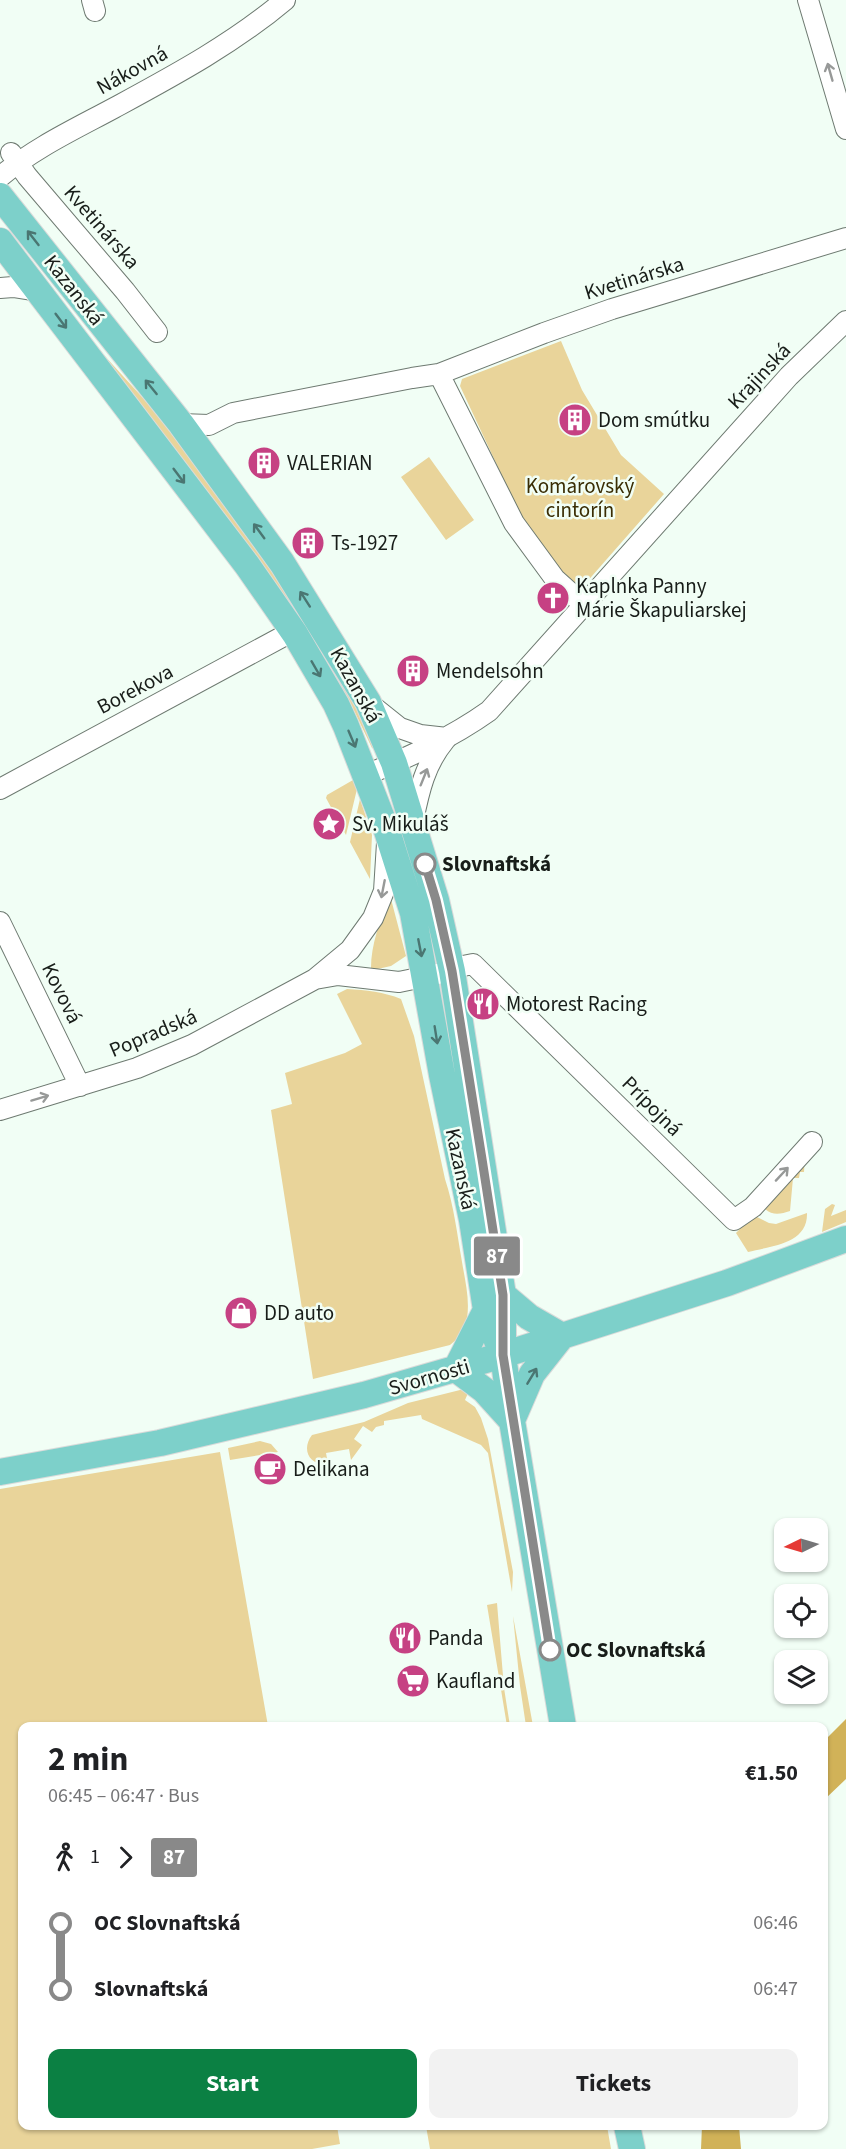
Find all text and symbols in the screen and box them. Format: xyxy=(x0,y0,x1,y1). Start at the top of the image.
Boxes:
street label: Nákovná xyxy=(91,38,173,102)
one-way arrow xyxy=(824,63,835,82)
street label: Kvetinárska xyxy=(57,178,147,276)
one-way arrow xyxy=(26,230,39,246)
street label: Kazanská xyxy=(37,248,111,332)
street label: Kvetinárska xyxy=(580,249,688,307)
one-way arrow xyxy=(54,313,67,329)
street label: Krajinská xyxy=(720,336,798,416)
one-way arrow xyxy=(144,379,157,395)
building icon: Dom smútku xyxy=(557,402,593,438)
place label: Dom smútku xyxy=(598,405,710,435)
building icon: VALERIAN xyxy=(246,445,282,481)
place label: VALERIAN xyxy=(287,448,373,478)
one-way arrow xyxy=(172,468,185,484)
park label: Komárovský cintorín xyxy=(526,471,634,525)
one-way arrow xyxy=(253,523,265,539)
building icon: Ts-1927 xyxy=(290,525,326,561)
place label: Ts-1927 xyxy=(331,528,398,558)
place label: Kaplnka Panny Márie Škapuliarskej xyxy=(576,571,747,625)
church icon: Kaplnka Panny Márie Škapuliarskej xyxy=(535,580,571,616)
one-way arrow xyxy=(298,590,311,607)
street label: Kazanská xyxy=(323,641,389,729)
building icon: Mendelsohn xyxy=(395,653,431,689)
street label: Borekova xyxy=(92,656,178,722)
place label: Mendelsohn xyxy=(436,656,544,686)
one-way arrow xyxy=(311,660,322,678)
one-way arrow xyxy=(347,730,358,748)
one-way arrow xyxy=(419,768,430,787)
place icon: Sv. Mikuláš xyxy=(311,806,347,842)
place label: Sv. Mikuláš xyxy=(352,809,449,839)
place label: Slovnaftská xyxy=(442,849,551,879)
marker: Slovnaftská xyxy=(414,853,436,875)
one-way arrow xyxy=(377,879,388,898)
one-way arrow xyxy=(415,937,426,957)
street label: Kovová xyxy=(34,958,90,1028)
restaurant icon: Motorest Racing xyxy=(465,986,501,1022)
place label: Motorest Racing xyxy=(506,989,647,1019)
street label: Popradská xyxy=(104,1001,202,1065)
one-way arrow xyxy=(430,1024,441,1044)
street label: Prípojná xyxy=(615,1069,689,1143)
one-way arrow xyxy=(30,1092,49,1103)
street label: Kazanská xyxy=(438,1125,484,1213)
one-way arrow xyxy=(775,1167,789,1182)
line badge: 87 xyxy=(470,1236,524,1276)
text: 87 xyxy=(486,1241,508,1271)
shop icon: DD auto xyxy=(223,1295,259,1331)
place label: DD auto xyxy=(264,1298,334,1328)
street label: Svornosti xyxy=(385,1351,473,1403)
one-way arrow xyxy=(526,1368,538,1385)
cafe icon: Delikana xyxy=(252,1451,288,1487)
place label: Delikana xyxy=(293,1454,370,1484)
north arrow xyxy=(774,1518,828,1572)
map controls xyxy=(774,1518,828,1704)
button: locate xyxy=(774,1584,828,1638)
restaurant icon: Panda xyxy=(387,1620,423,1656)
place label: Panda xyxy=(428,1623,483,1653)
place label: OC Slovnaftská xyxy=(566,1635,706,1665)
marker: OC Slovnaftská xyxy=(539,1639,561,1661)
button: layers xyxy=(774,1650,828,1704)
supermarket icon: Kaufland xyxy=(395,1663,431,1699)
place label: Kaufland xyxy=(436,1666,515,1696)
text: 2 min xyxy=(48,1736,128,1783)
text: €1.50 xyxy=(745,1757,798,1789)
text: 06:45 – 06:47 · Bus xyxy=(48,1782,199,1810)
icon: walk xyxy=(48,1841,81,1874)
icon: forward xyxy=(109,1841,142,1874)
text: 87 xyxy=(163,1842,185,1872)
text: 1 xyxy=(90,1843,100,1871)
text: OC Slovnaftská xyxy=(94,1907,241,1939)
text: 06:46 xyxy=(753,1909,798,1937)
text: Slovnaftská xyxy=(94,1973,208,2005)
text: 06:47 xyxy=(753,1975,798,2003)
button: Start xyxy=(48,2049,417,2118)
button: Tickets xyxy=(429,2049,798,2118)

